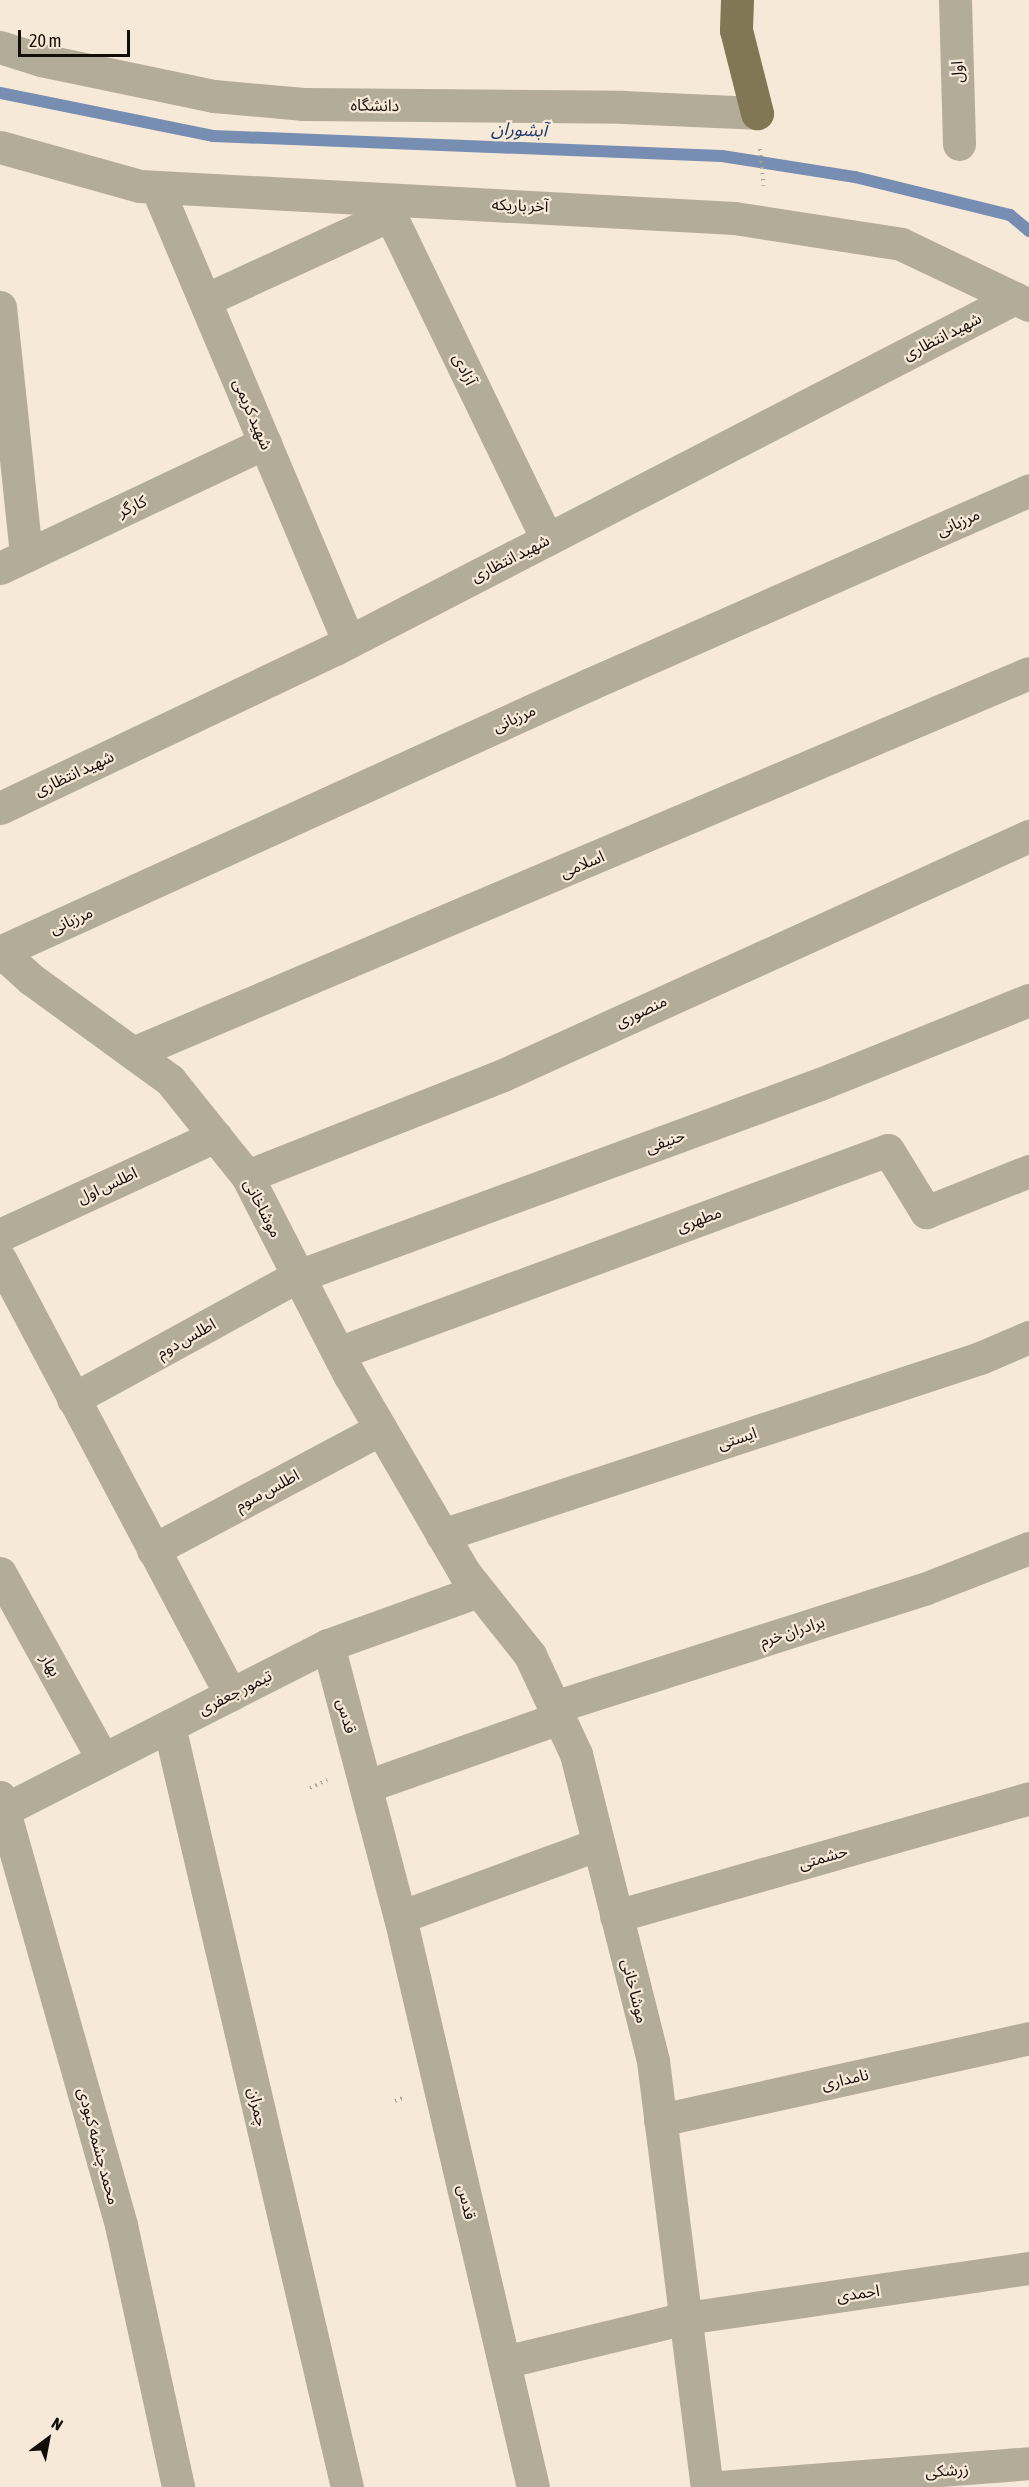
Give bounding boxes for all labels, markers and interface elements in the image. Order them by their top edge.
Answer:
scale bar [21,18,134,56]
text: 20 m [29,30,61,51]
street label: اول [947,61,967,83]
street label: دانشگاه [351,95,399,115]
water label: آبشوران [491,118,547,142]
street label: آخر باریکه [491,194,549,216]
street label: شهید انتظاری [900,308,984,364]
street label: آزادی [449,350,481,388]
street label: شهید کریمی [229,375,277,453]
street label: کارگر [115,491,149,521]
street label: مرزبانی [933,504,983,540]
street label: شهید انتظاری [468,530,552,586]
street label: مرزبانی [489,700,539,736]
street label: شهید انتظاری [31,746,117,800]
street label: اسلامی [557,846,607,882]
street label: مرزبانی [46,902,96,938]
street label: منصوری [612,991,670,1031]
street label: حنیفی [643,1125,687,1157]
street label: اطلس اول [74,1163,140,1207]
street label: موشاخانی [240,1175,286,1241]
street label: مطهری [674,1202,724,1236]
street label: اطلس دوم [153,1314,219,1362]
street label: ایستی [715,1423,759,1453]
street label: اطلس سوم [232,1465,302,1515]
street label: برادران خرم [757,1612,827,1650]
street label: بهار [37,1650,65,1680]
street label: تیمور جعفری [195,1665,275,1719]
street label: قدس [333,1697,361,1735]
street label: حشمتی [796,1841,850,1873]
street label: موشا خانی [618,1957,652,2025]
street label: نامداری [820,2064,870,2094]
street label: محمد چشمه کبودی [74,2085,124,2207]
street label: چمران [244,2086,272,2128]
street label: قدس [454,2183,480,2221]
street label: احمدی [835,2280,881,2306]
north arrow [18,2409,78,2469]
text: N [49,2414,66,2434]
street label: زرشکی [925,2459,969,2481]

